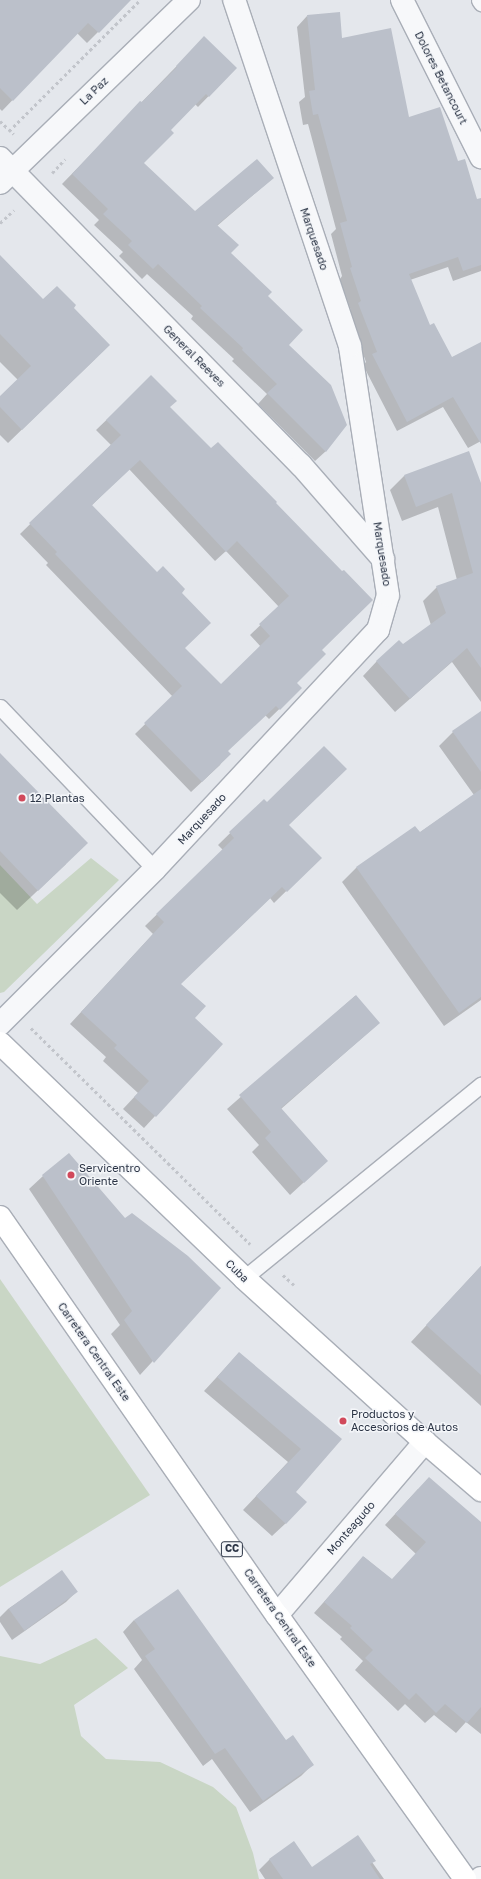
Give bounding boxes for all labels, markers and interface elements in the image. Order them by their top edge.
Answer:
street label: Dolores Betancourt [412,29,470,127]
street label: La Paz [77,74,111,108]
street label: Marquesado [297,206,331,272]
street label: General Reeves [160,322,228,390]
street label: Marquesado [370,521,394,587]
place label: 12 Plantas [30,791,85,805]
street label: Marquesado [175,791,229,847]
marker: 12 Plantas [17,793,27,803]
place label: Servicentro Oriente [79,1162,140,1188]
marker: Servicentro Oriente [66,1170,76,1180]
street label: Cuba [223,1257,251,1285]
street label: Carretera Central Este [55,1300,133,1404]
place label: Productos y Accesorios de Autos [351,1408,458,1434]
marker: Productos y Accesorios de Autos [338,1416,348,1426]
street label: Monteagudo [324,1499,378,1557]
road number: CC [220,1541,244,1557]
street label: Carretera Central Este [241,1566,319,1670]

